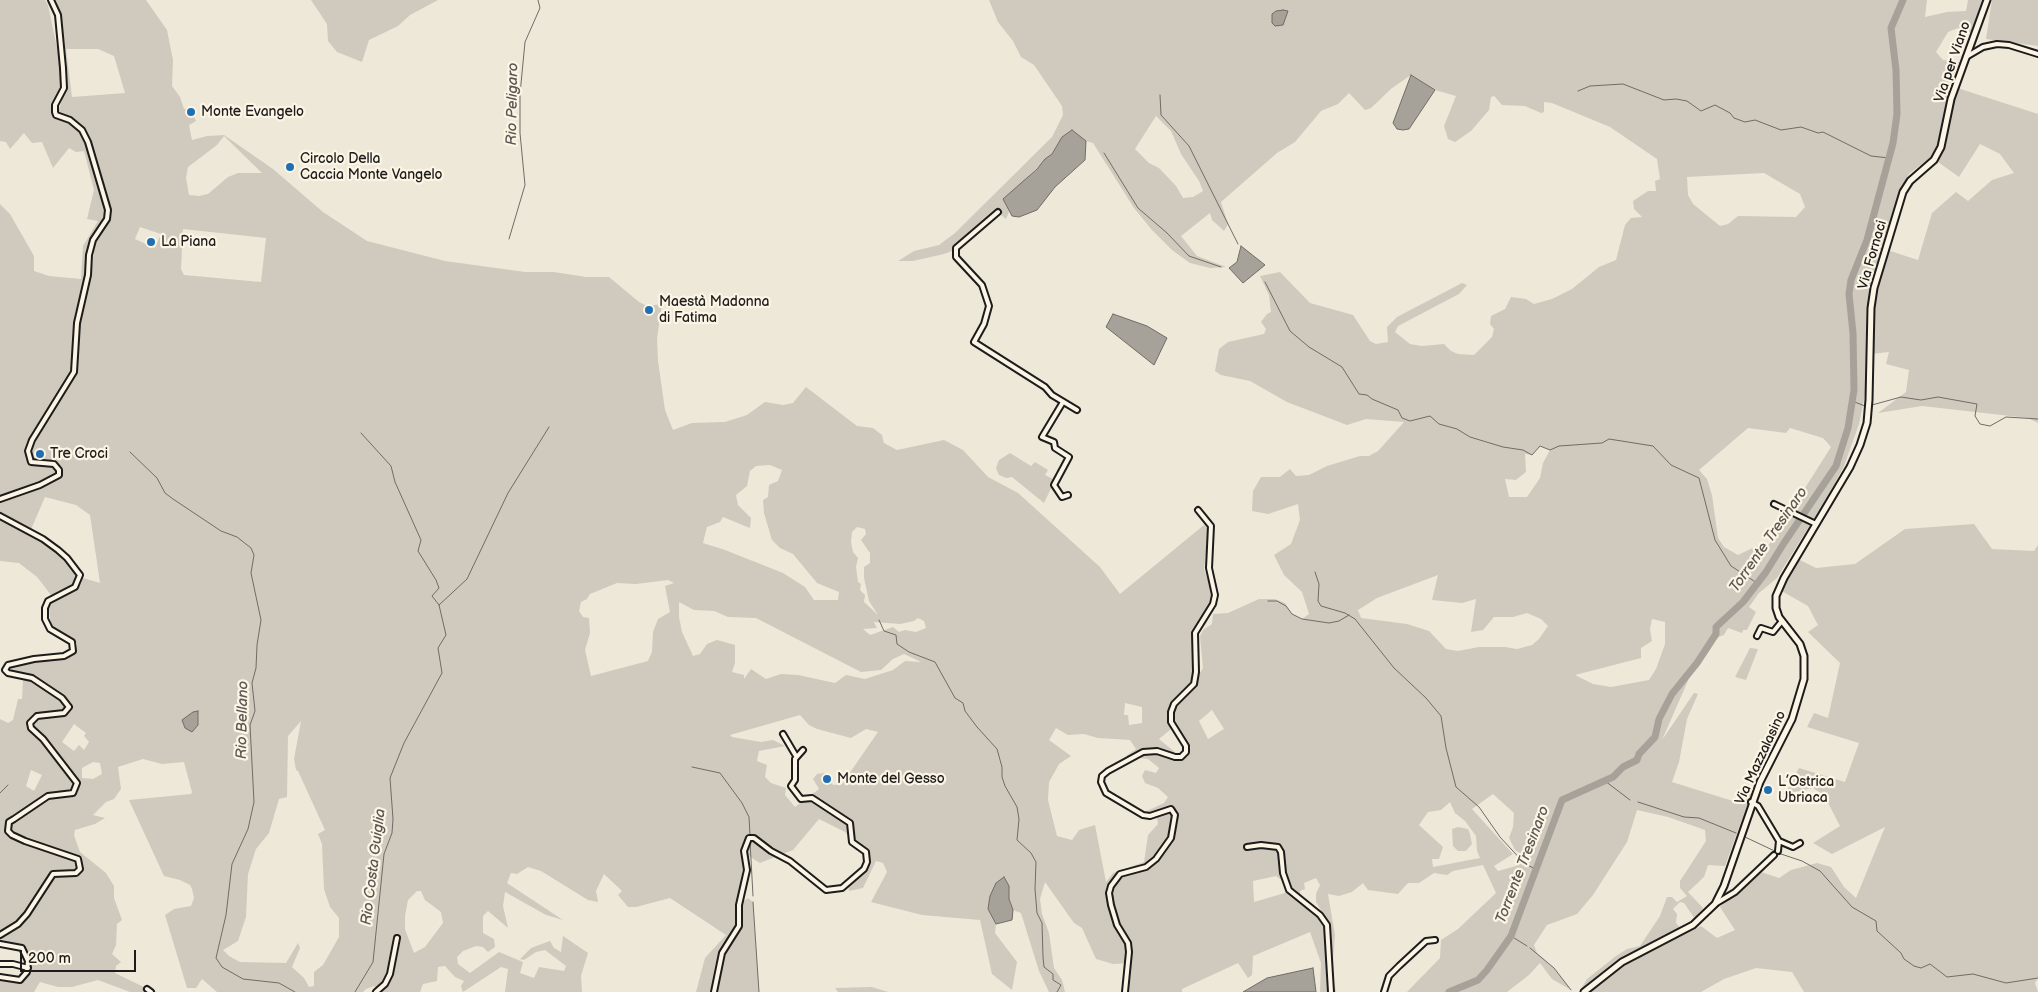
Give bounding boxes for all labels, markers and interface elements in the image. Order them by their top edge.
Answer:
street label: Via per Viano [1931,19,1975,105]
water label: Rio Peligaro [503,62,523,146]
place label: Monte Evangelo [201,104,304,120]
marker: Monte Evangelo [185,106,197,118]
place label: Circolo Della Caccia Monte Vangelo [300,151,442,184]
marker: Circolo Della Caccia Monte Vangelo [284,161,296,173]
street label: Via Fornaci [1855,219,1891,291]
place label: La Piana [161,234,216,250]
marker: La Piana [145,236,157,248]
place label: Maestà Madonna di Fatima [659,294,770,326]
marker: Maestà Madonna di Fatima [643,304,655,316]
place label: Tre Croci [50,446,108,462]
marker: Tre Croci [34,448,46,460]
water label: Torrente Tresinaro [1726,484,1812,596]
water label: Rio Bellano [233,681,253,759]
street label: Via Mazzalasino [1732,708,1790,808]
place label: Monte del Gesso [837,771,945,787]
marker: Monte del Gesso [821,773,833,785]
place label: L’Ostrica Ubriaca [1778,774,1834,806]
marker: L’Ostrica Ubriaca [1762,784,1774,796]
water label: Torrente Tresinaro [1492,804,1554,926]
water label: Rio Costa Guiglia [358,808,390,926]
scale bar [22,940,139,972]
text: 200 m [28,949,71,968]

